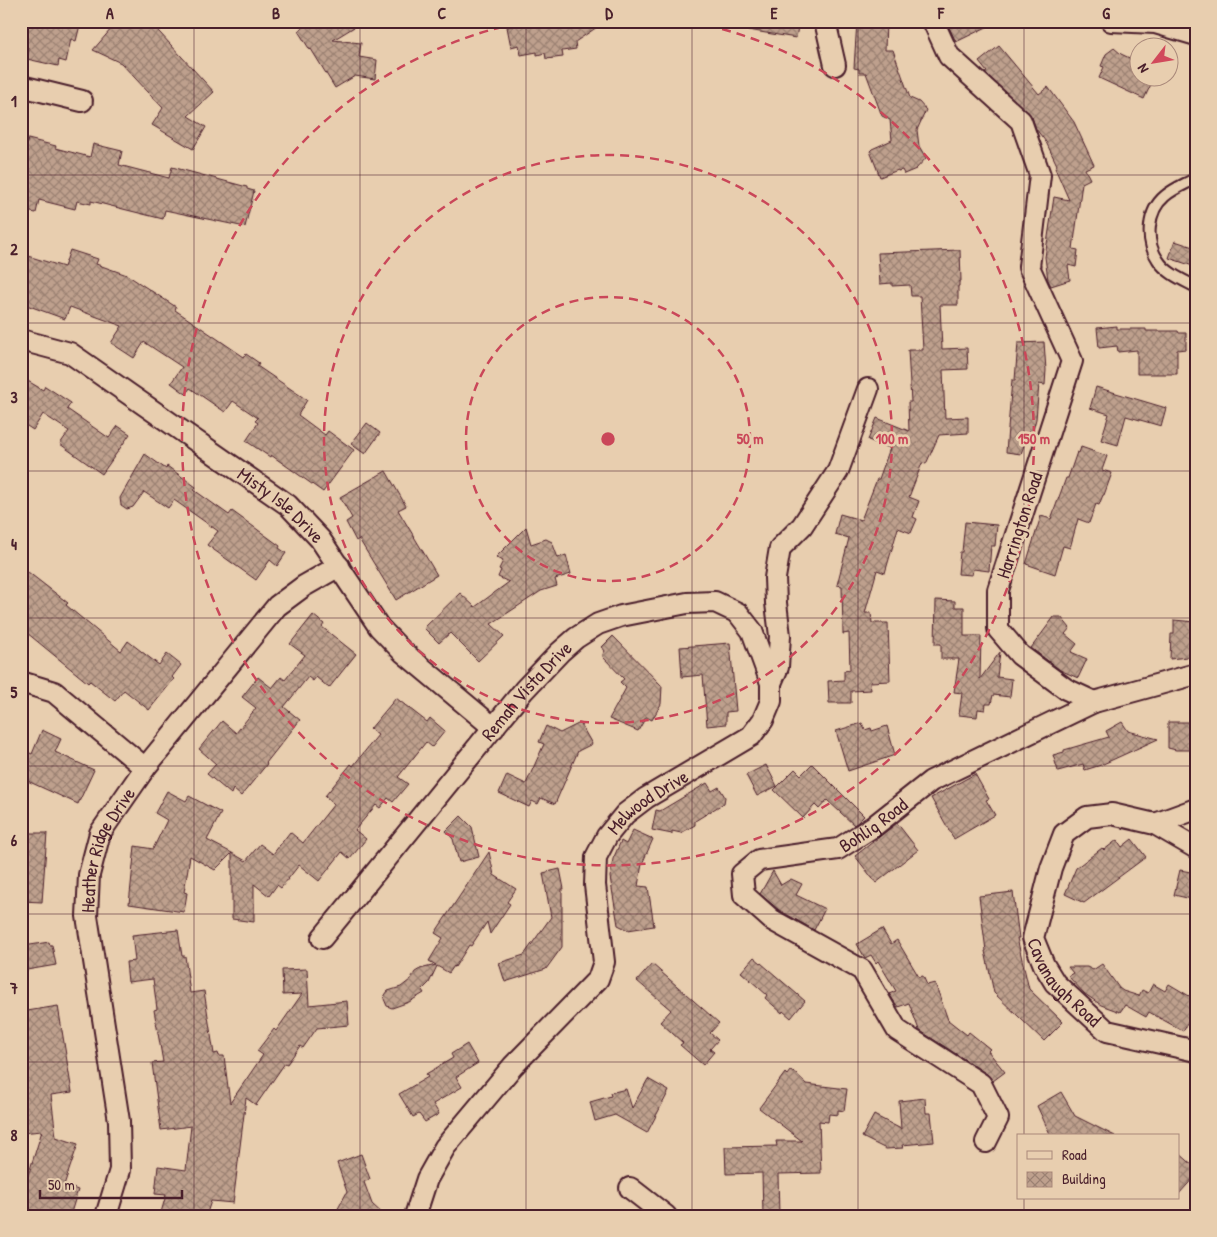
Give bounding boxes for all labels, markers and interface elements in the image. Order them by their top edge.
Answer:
text: A [106,2,114,24]
text: B [272,2,280,24]
text: C [438,2,447,24]
text: D [605,2,613,24]
text: E [770,2,778,24]
text: F [937,2,945,24]
text: G [1102,2,1110,24]
north arrow [1130,38,1180,88]
text: N [1132,60,1152,77]
text: 1 [11,90,17,112]
text: 2 [10,238,18,260]
text: 3 [10,386,18,408]
text: 50 m [737,428,763,449]
text: 100 m [876,428,908,449]
text: 150 m [1018,428,1050,449]
centre of rings [599,430,617,448]
street label: Misty Isle Drive [232,461,331,549]
street label: Harrington Road [990,468,1049,582]
text: 4 [11,533,17,555]
street label: Remah Vista Drive [475,634,578,746]
text: 5 [11,681,18,703]
street label: Melwood Drive [601,763,693,840]
street label: Heather Ridge Drive [74,782,141,913]
street label: Bohlig Road [834,791,913,858]
text: 6 [11,829,18,851]
street label: Cavanaugh Road [1021,934,1108,1033]
text: 7 [9,977,18,999]
text: 8 [11,1124,18,1146]
legend [1017,1134,1180,1200]
text: Road [1062,1144,1087,1165]
scale bar [40,1167,182,1199]
text: Building [1062,1168,1106,1189]
text: 50 m [48,1174,75,1195]

